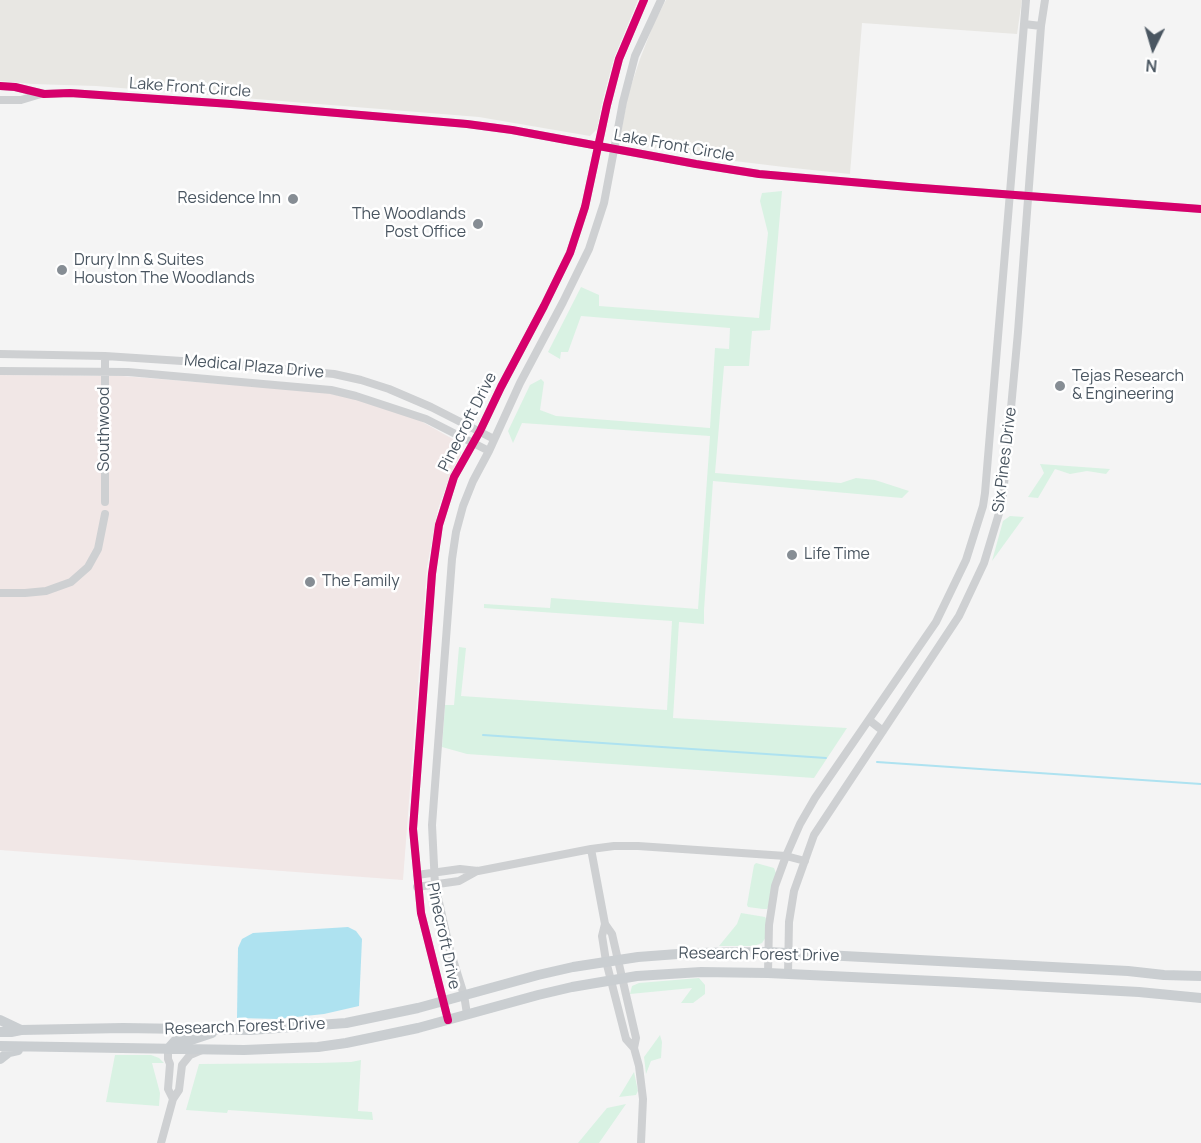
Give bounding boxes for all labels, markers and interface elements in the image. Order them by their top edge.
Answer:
north arrow [1123,18,1183,78]
text: N [1145,54,1158,77]
street label: Lake Front Circle [128,74,252,102]
street label: Lake Front Circle [612,126,736,166]
place label: Residence Inn [177,189,281,209]
marker: Residence Inn [286,192,300,206]
place label: The Woodlands Post Office [352,205,466,243]
marker: The Woodlands Post Office [471,217,485,231]
place label: Drury Inn & Suites Houston The Woodlands [74,251,255,289]
marker: Drury Inn & Suites Houston The Woodlands [55,263,69,277]
street label: Medical Plaza Drive [183,351,325,383]
place label: Tejas Research & Engineering [1072,367,1184,405]
street label: Pinecroft Drive [435,369,501,475]
marker: Tejas Research & Engineering [1053,379,1067,393]
street label: Southwood [95,386,115,472]
street label: Six Pines Drive [989,406,1021,514]
place label: Life Time [804,545,870,565]
marker: Life Time [785,548,799,562]
place label: The Family [322,572,400,592]
marker: The Family [303,575,317,589]
street label: Pinecroft Drive [422,881,464,991]
street label: Research Forest Drive [678,944,840,966]
street label: Research Forest Drive [164,1015,326,1039]

